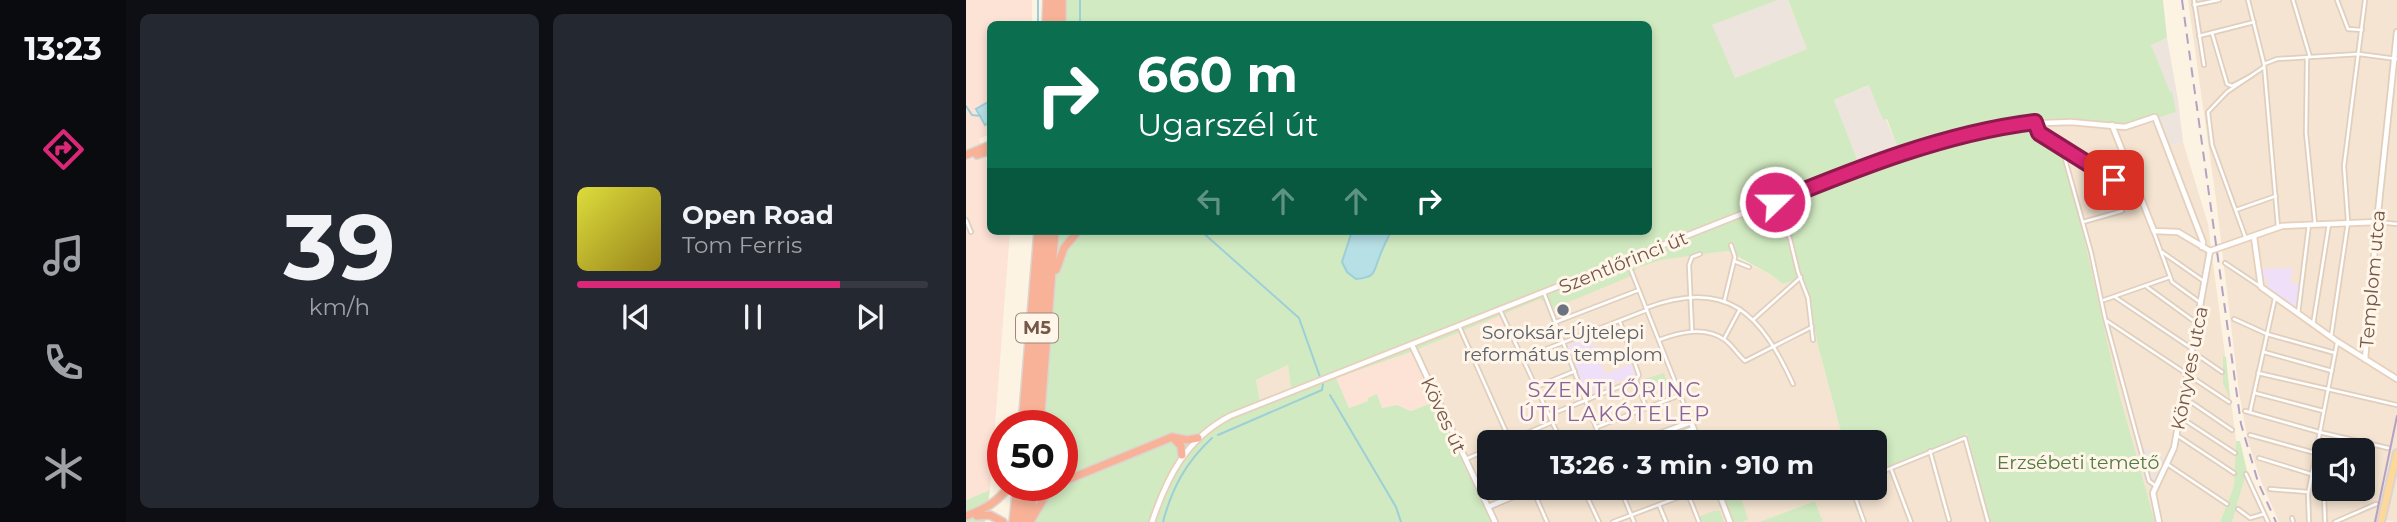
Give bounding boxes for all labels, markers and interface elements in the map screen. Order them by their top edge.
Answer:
text: 13:23 [24,29,102,68]
text: 660 m [1137,45,1298,104]
icon: right [1022,49,1113,140]
text: Ugarszél út [1137,105,1318,144]
icon: directions [39,125,88,174]
pin [2084,150,2144,210]
icon: arrive [2095,161,2133,199]
position arrow [1738,165,1812,239]
icon: left [1191,182,1229,220]
icon: ahead [1264,182,1302,220]
icon: ahead [1337,182,1375,220]
icon: right [1410,182,1448,220]
text: 39 [284,192,395,303]
text: Open Road [682,199,834,231]
street label: Templom utca [2355,209,2390,349]
street label: Szentlőrinci út [1555,226,1691,299]
icon: music [39,231,88,280]
text: Tom Ferris [682,231,802,259]
text: km/h [309,293,370,321]
icon: previous [617,298,655,336]
icon: pause [734,298,772,336]
icon: next [851,298,889,336]
marker: Soroksár-Újtelepi református templom [1555,302,1571,318]
street label: Könyves utca [2166,304,2213,432]
road number: M5 [1016,314,1058,342]
place label: Soroksár-Újtelepi református templom [1463,321,1663,366]
icon: phone [39,338,88,387]
street label: Köves út [1416,374,1471,457]
district label: SZENTLŐRINC ÚTI LAKÓTELEP [1519,377,1711,426]
speed limit sign: 50 [987,410,1078,501]
map controls [2312,438,2375,501]
button: sound [2312,438,2375,501]
icon: climate [39,444,88,493]
text: 13:26 · 3 min · 910 m [1550,449,1814,481]
park label: Erzsébeti temető [1997,451,2159,474]

